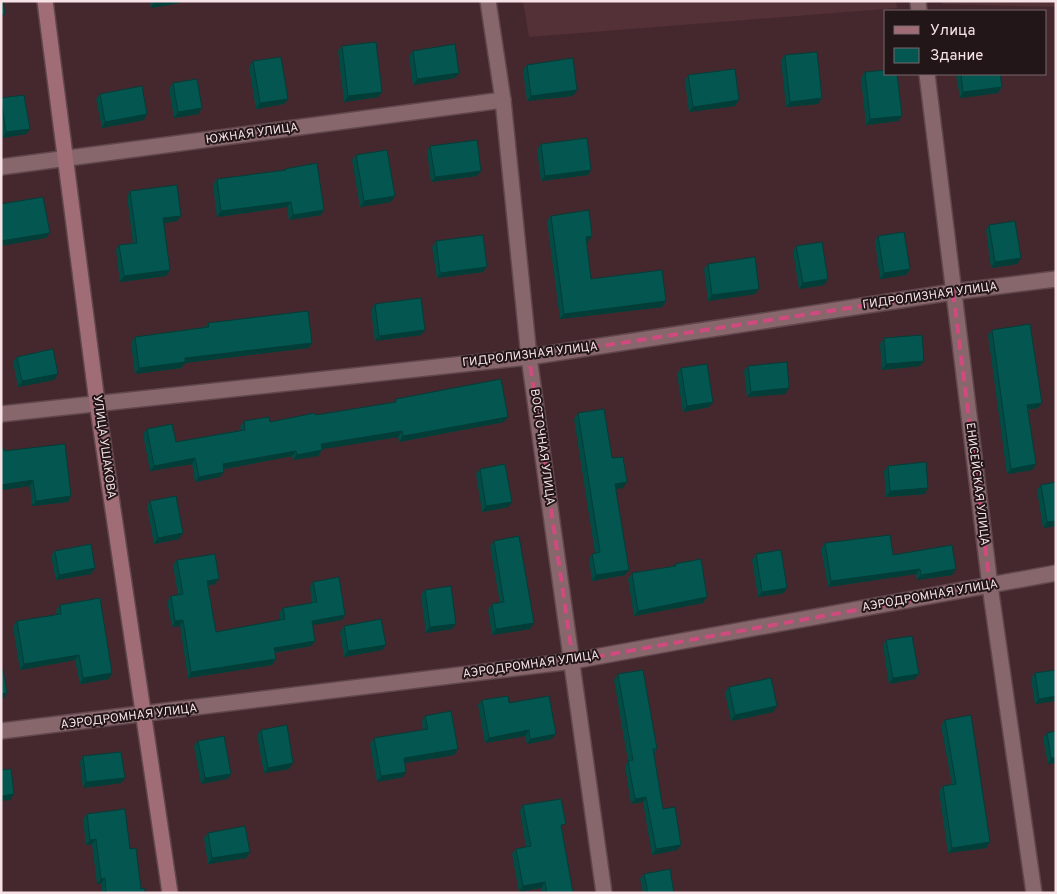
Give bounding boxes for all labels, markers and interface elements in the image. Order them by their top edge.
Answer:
legend [884,10,1047,75]
text: Улица [930,22,975,41]
text: Здание [930,47,983,66]
street label: ЮЖНАЯ УЛИЦА [205,120,299,148]
street label: ГИДРОЛИЗНАЯ УЛИЦА [861,279,999,313]
street label: ГИДРОЛИЗНАЯ УЛИЦА [461,339,599,371]
street label: ВОСТОЧНАЯ УЛИЦА [526,388,558,506]
street label: УЛИЦА УШАКОВА [89,394,119,500]
street label: ЕНИСЕЙСКАЯ УЛИЦА [962,422,992,546]
street label: АЭРОДРОМНАЯ УЛИЦА [861,576,999,616]
street label: АЭРОДРОМНАЯ УЛИЦА [462,648,600,682]
street label: АЭРОДРОМНАЯ УЛИЦА [60,701,198,733]

